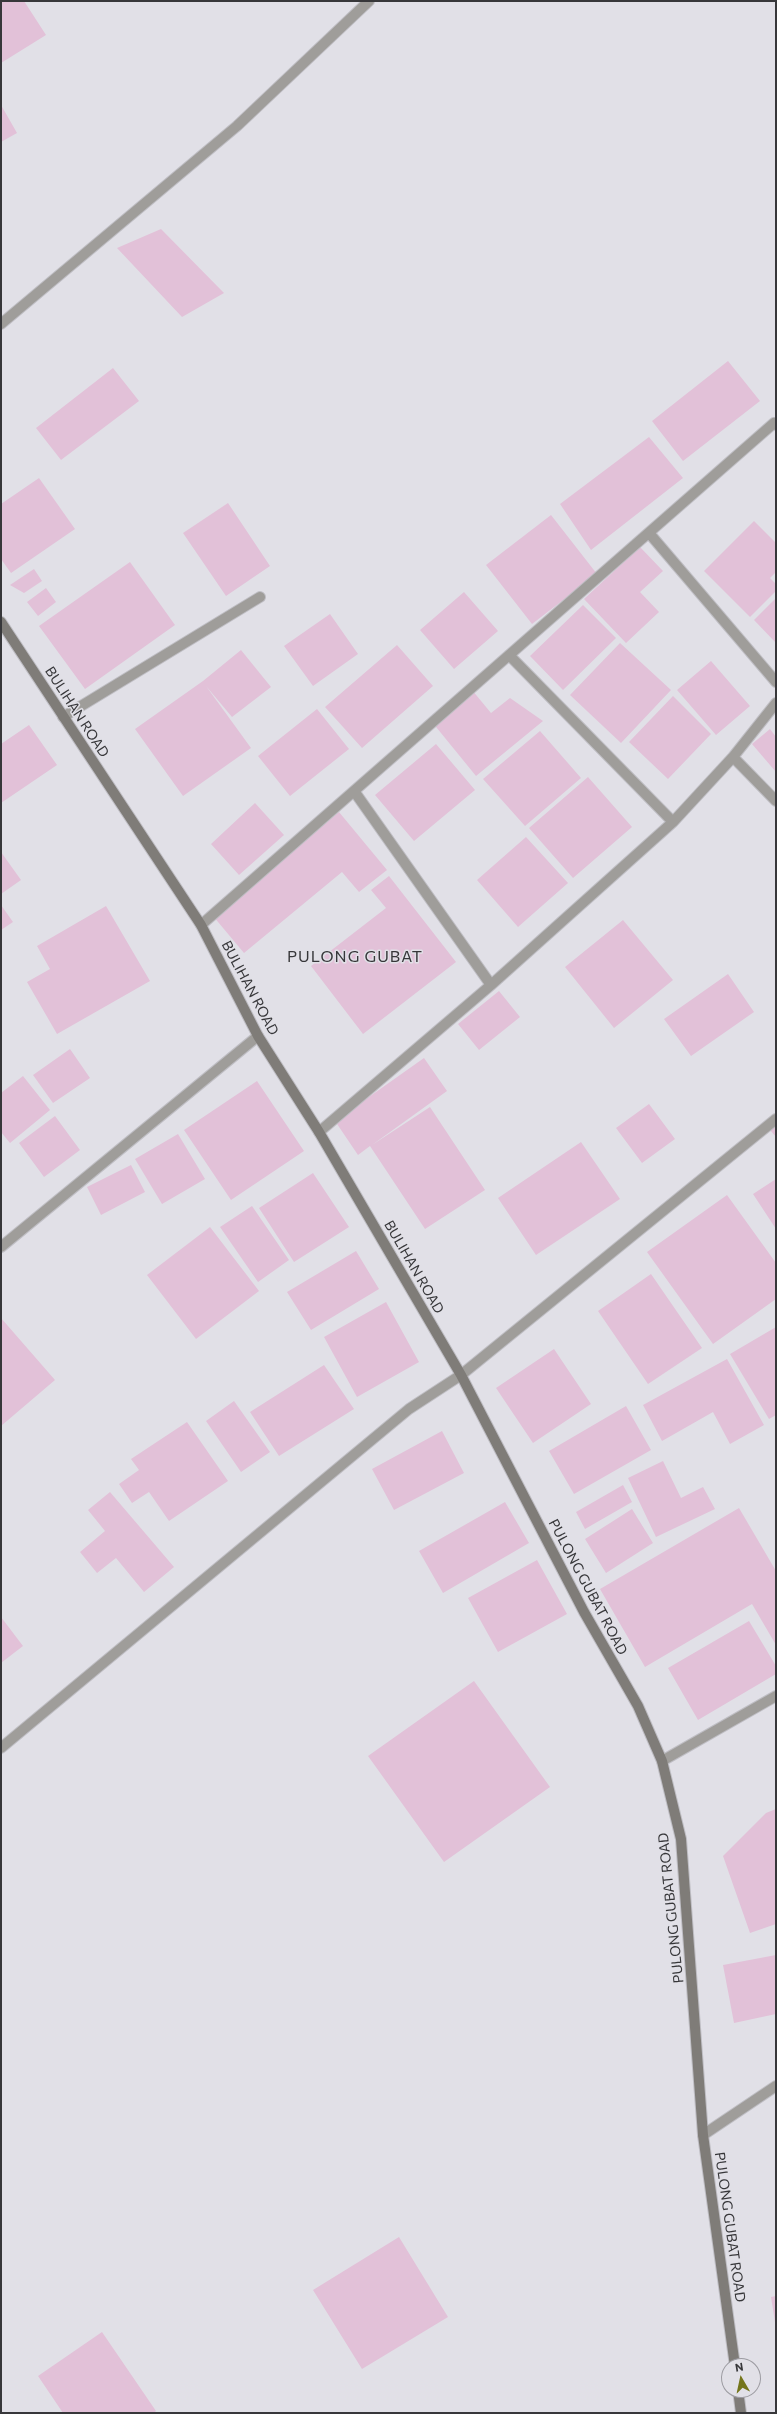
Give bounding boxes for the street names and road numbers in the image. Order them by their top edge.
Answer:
street label: BULIHAN ROAD [41,664,113,760]
street label: BULIHAN ROAD [218,938,282,1038]
street label: BULIHAN ROAD [381,1217,447,1317]
street label: PULONG GUBAT ROAD [545,1516,631,1658]
street label: PULONG GUBAT ROAD [655,1832,687,1984]
street label: PULONG GUBAT ROAD [711,2151,749,2303]

